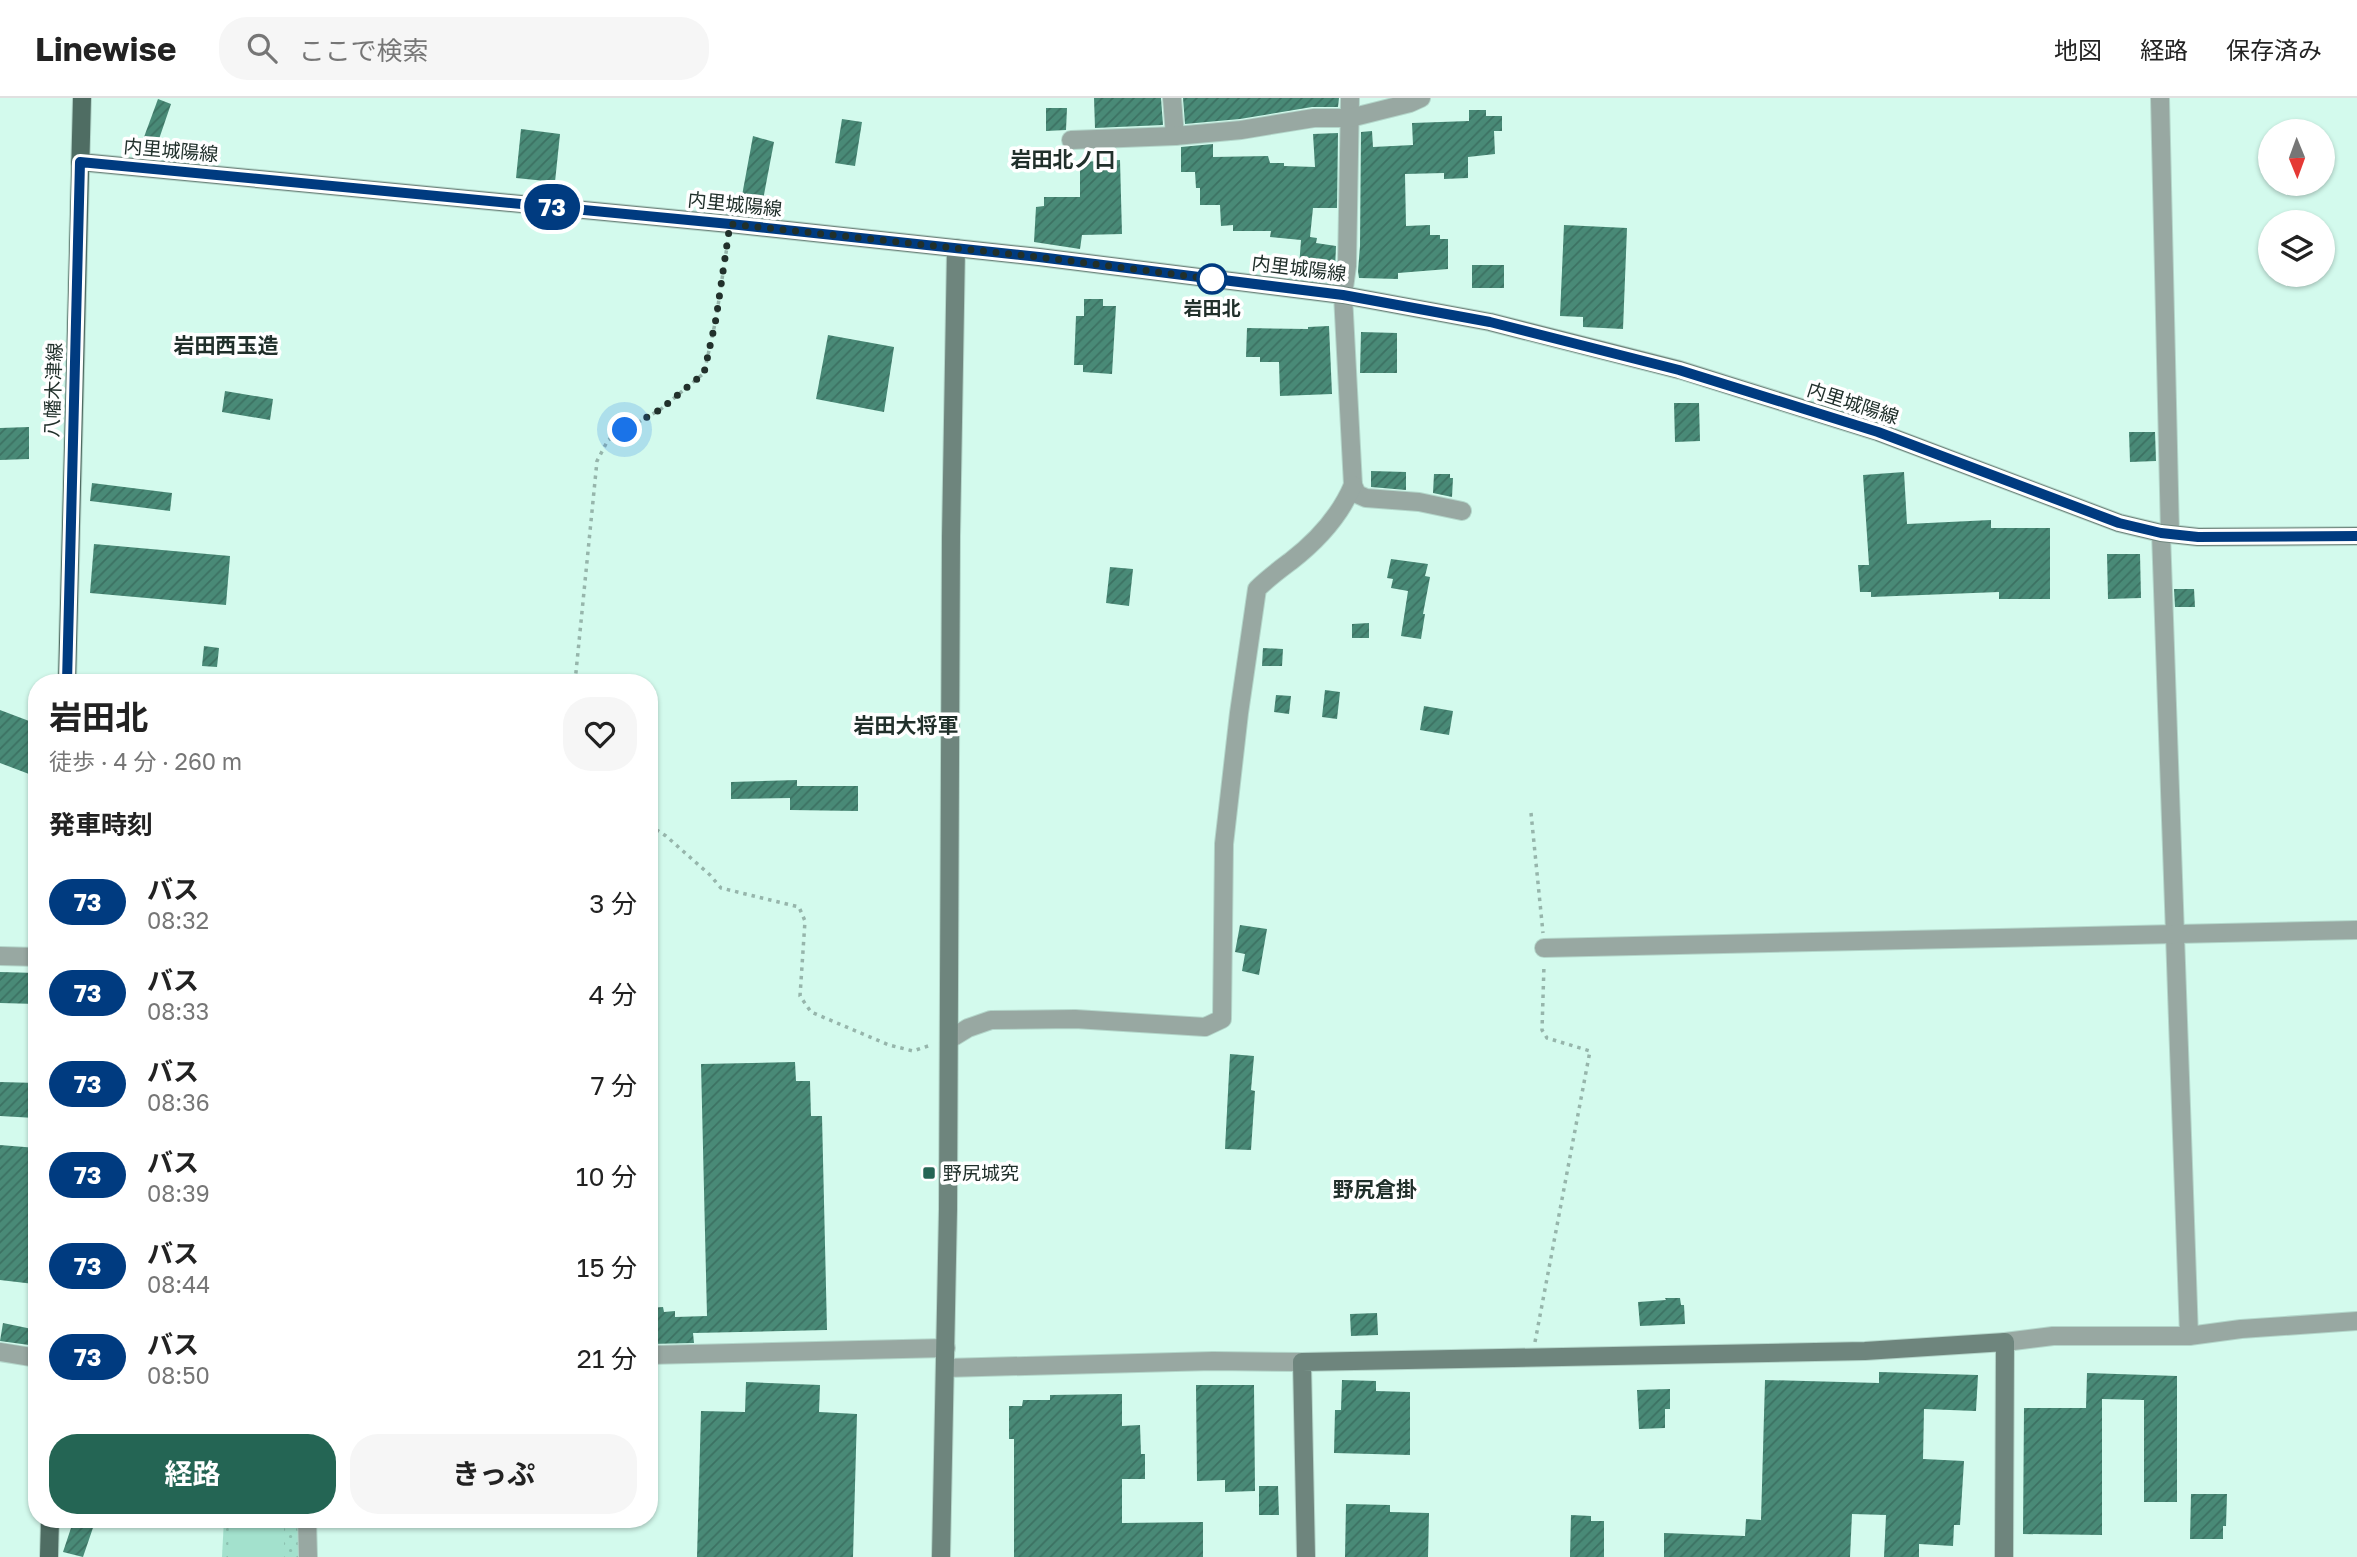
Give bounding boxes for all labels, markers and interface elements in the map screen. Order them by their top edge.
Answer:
search box [219,17,709,80]
text: Linewise [35,29,177,68]
icon: search [243,29,281,67]
text: ここで検索 [299,35,429,66]
text: 地図 [2054,35,2102,64]
text: 経路 [2140,35,2188,64]
text: 保存済み [2226,35,2322,64]
north arrow [2258,119,2334,196]
map controls [2258,119,2335,287]
street label: 内里城陽線 [123,134,219,165]
district label: 岩田北ノ口 [1011,146,1116,172]
line badge: 73 [520,184,584,230]
street label: 内里城陽線 [687,187,784,220]
text: 73 [538,192,566,221]
button: layers [2258,210,2335,287]
street label: 内里城陽線 [1251,250,1348,285]
marker: 岩田北 [1197,264,1227,294]
place label: 岩田北 [1183,296,1241,319]
district label: 岩田西玉造 [174,332,279,358]
street label: 八幡木津線 [39,342,66,438]
street label: 内里城陽線 [1804,377,1902,428]
your location [607,412,642,447]
text: 岩田北 [49,697,148,736]
button: heart [563,697,637,771]
district label: 岩田大将軍 [854,712,959,738]
text: 徒歩 · 4 分 · 260 m [49,747,242,775]
text: 発車時刻 [49,809,153,840]
text: バス [147,874,199,905]
text: 73 [74,887,101,916]
text: 3 分 [589,888,637,919]
text: 08:32 [147,906,209,934]
text: バス [147,965,199,996]
text: 73 [74,978,101,1007]
text: 4 分 [589,979,637,1010]
text: 08:33 [147,997,209,1025]
text: バス [147,1056,199,1087]
text: 73 [74,1069,101,1098]
text: 7 分 [591,1070,637,1101]
text: 08:36 [147,1088,210,1116]
text: バス [147,1147,199,1178]
text: 73 [74,1160,101,1189]
text: 10 分 [576,1161,637,1192]
place label: 野尻城究 [943,1161,1019,1184]
marker: 野尻城究 [921,1165,937,1181]
district label: 野尻倉掛 [1333,1176,1417,1202]
text: 08:39 [147,1179,210,1207]
text: バス [147,1238,199,1269]
text: 73 [74,1251,101,1280]
text: 15 分 [577,1252,637,1283]
text: 08:44 [147,1270,210,1298]
text: バス [147,1329,199,1360]
text: 73 [74,1342,101,1371]
text: 21 分 [577,1343,637,1374]
text: 08:50 [147,1361,210,1389]
button: 経路 [49,1434,336,1514]
button: きっぷ [350,1434,637,1514]

